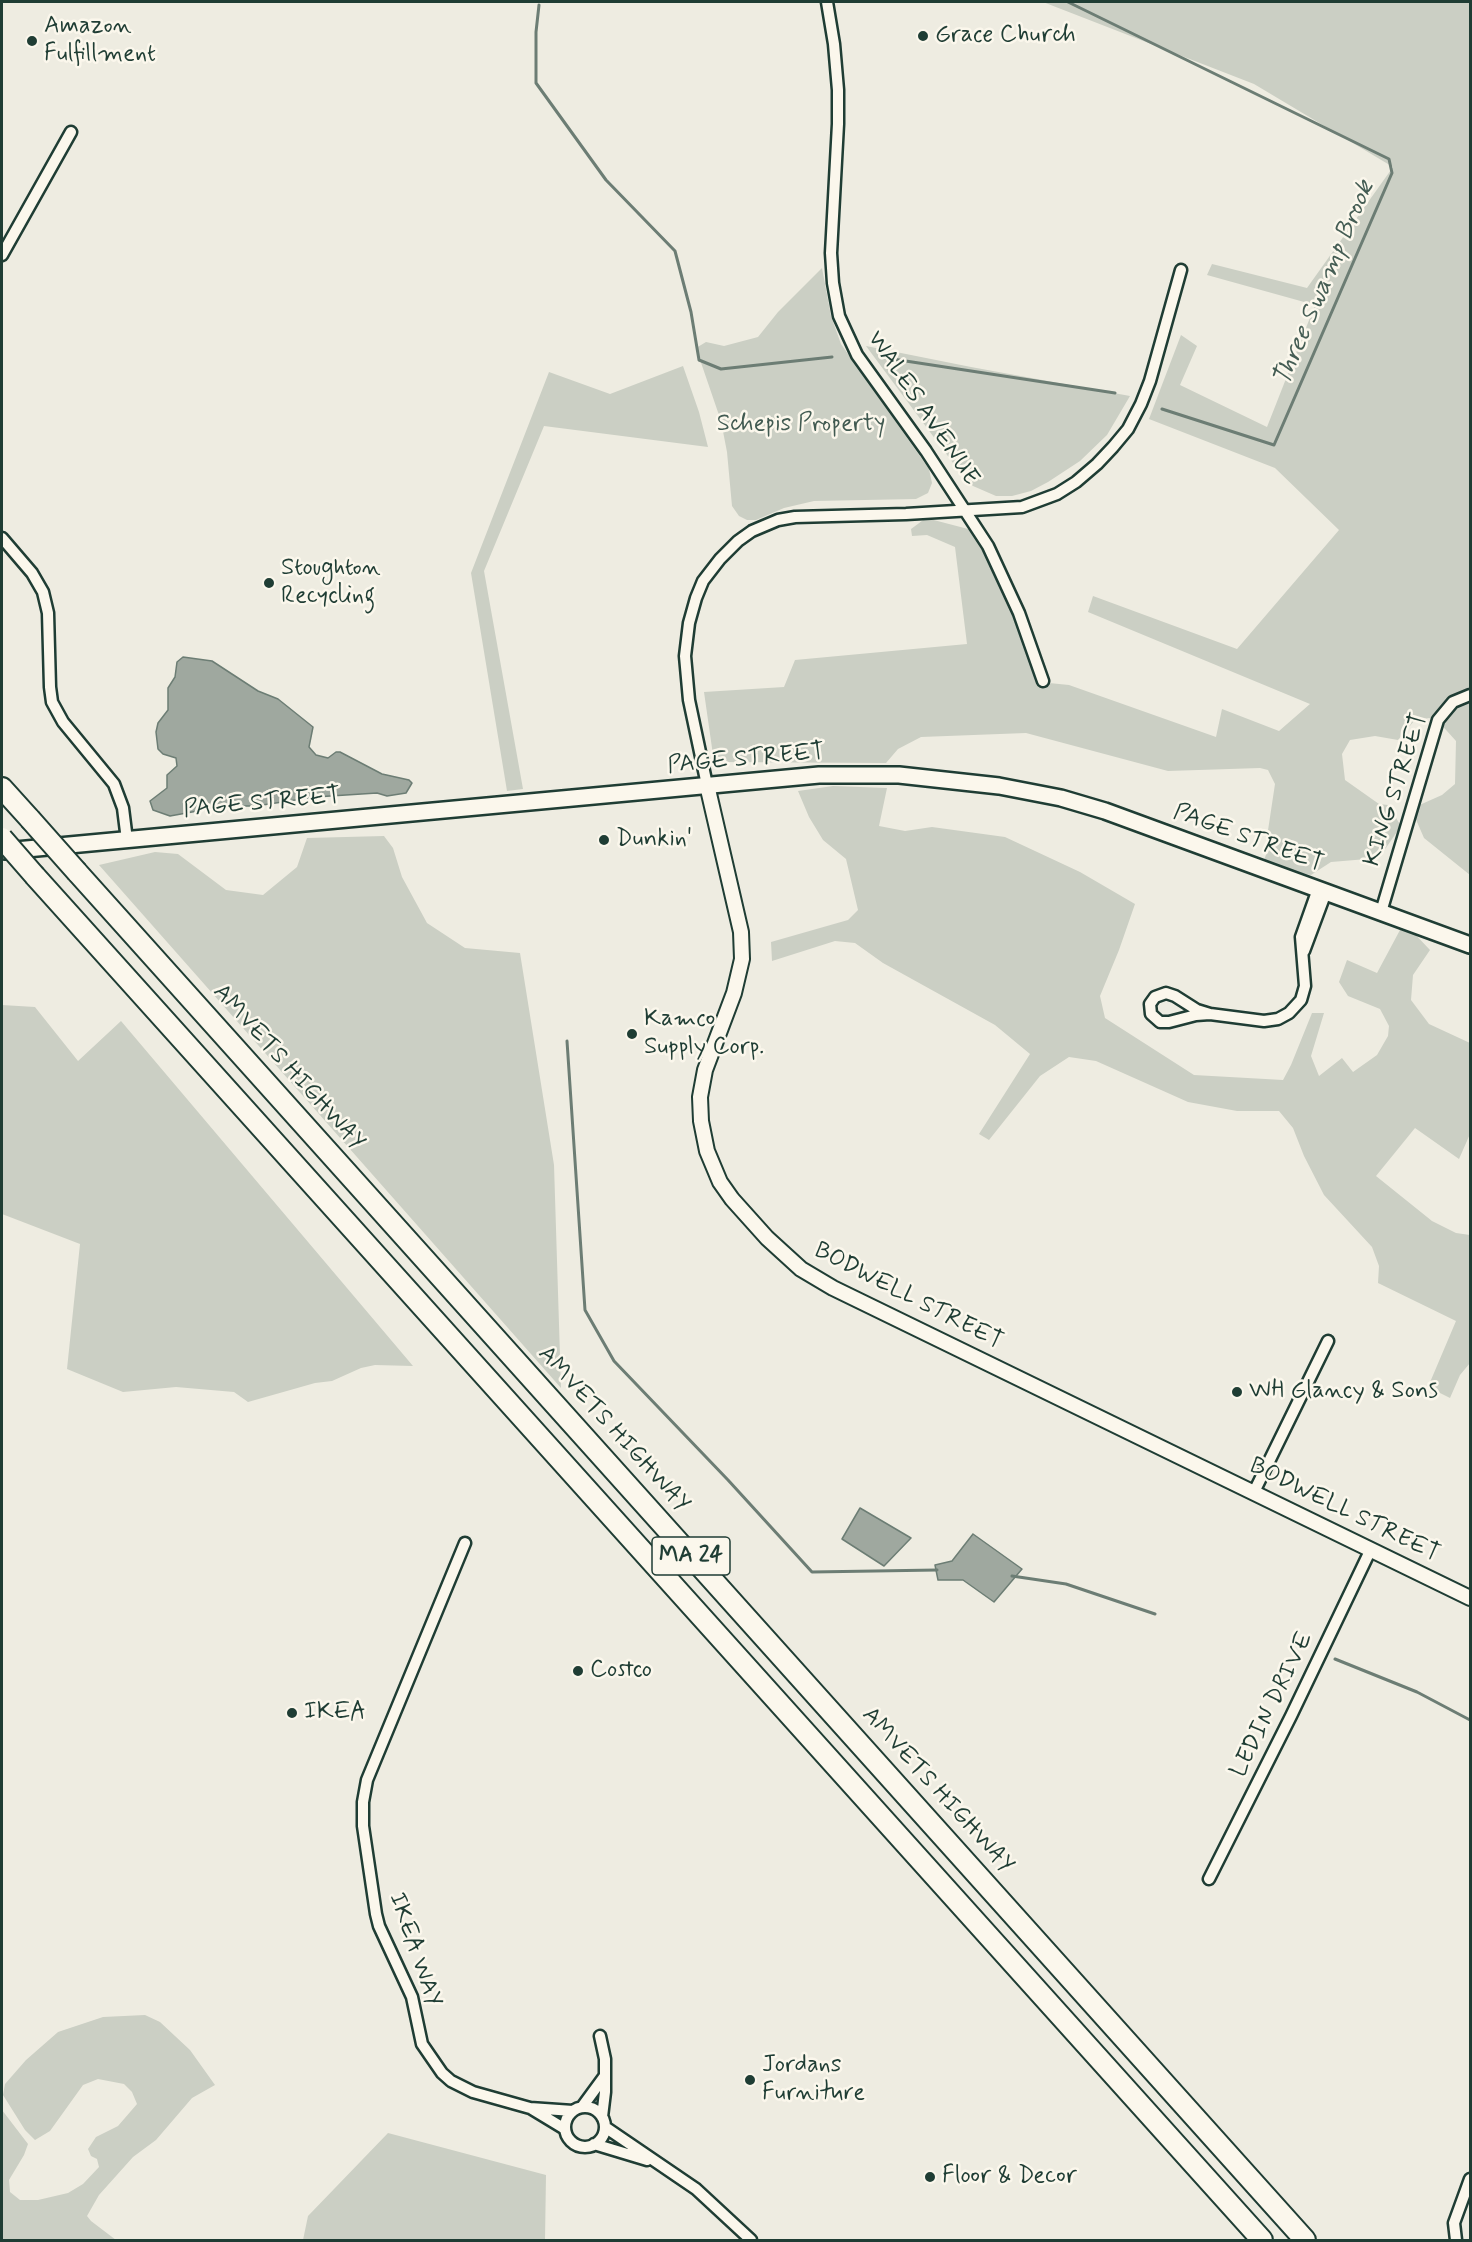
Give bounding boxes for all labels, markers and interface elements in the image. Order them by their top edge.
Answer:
place label: Amazon Fulfillment [44,13,156,69]
place label: Grace Church [935,22,1076,50]
marker: Grace Church [916,29,930,43]
marker: Amazon Fulfillment [25,34,39,48]
water label: Three Swamp Brook [1268,176,1382,392]
street label: WALES AVENUE [860,326,984,492]
park label: Schepis Property [717,411,885,439]
place label: Stoughton Recycling [281,555,381,611]
marker: Stoughton Recycling [262,576,276,590]
street label: KING STREET [1359,710,1435,870]
street label: PAGE STREET [666,739,826,781]
street label: PAGE STREET [182,783,342,825]
street label: PAGE STREET [1169,799,1327,879]
place label: Dunkin' [616,826,692,854]
marker: Dunkin' [597,833,611,847]
street label: AMVETS HIGHWAY [206,979,370,1157]
place label: Kamco Supply Corp. [644,1006,764,1062]
marker: Kamco Supply Corp. [625,1027,639,1041]
street label: BODWELL STREET [809,1237,1007,1357]
street label: AMVETS HIGHWAY [531,1341,695,1519]
place label: WH Glancy & Sons [1249,1378,1438,1406]
marker: WH Glancy & Sons [1230,1385,1244,1399]
street label: BODWELL STREET [1244,1452,1444,1570]
road number: MA 24 [652,1537,730,1575]
street label: LEDIN DRIVE [1225,1628,1321,1782]
place label: Costco [590,1657,652,1685]
marker: Costco [571,1664,585,1678]
place label: IKEA [304,1699,366,1727]
street label: AMVETS HIGHWAY [855,1702,1019,1880]
marker: IKEA [285,1706,299,1720]
street label: IKEA WAY [381,1889,447,2011]
place label: Jordans Furniture [762,2052,865,2108]
marker: Jordans Furniture [743,2073,757,2087]
place label: Floor & Decor [942,2163,1077,2191]
marker: Floor & Decor [923,2170,937,2184]

